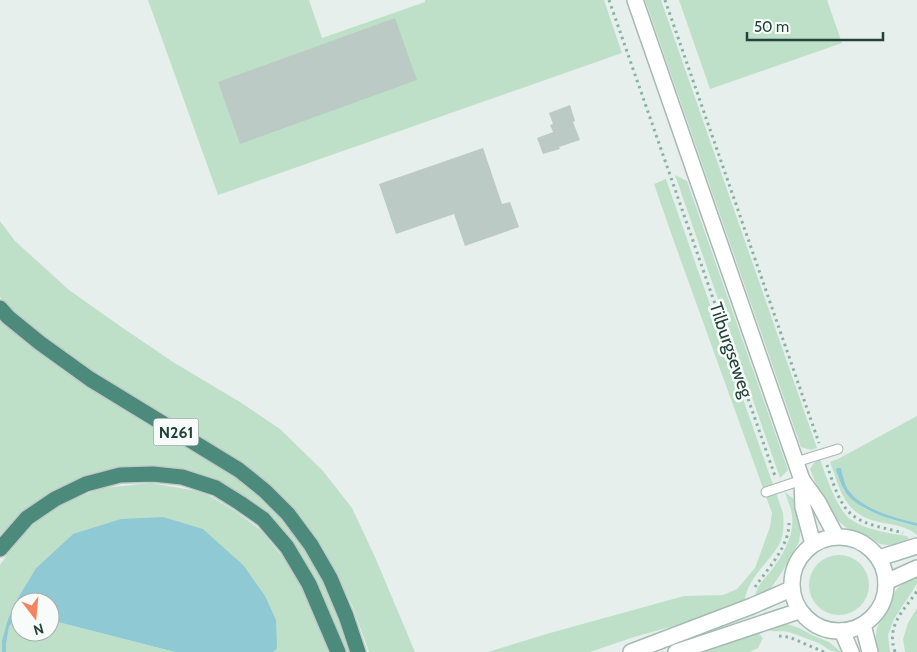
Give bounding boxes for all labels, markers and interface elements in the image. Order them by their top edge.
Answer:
scale bar [747,10,883,42]
text: 50 m [754,18,789,36]
street label: Tilburgseweg [704,299,758,401]
road number: N261 [154,418,198,446]
north arrow [10,592,60,642]
text: N [31,619,46,640]

